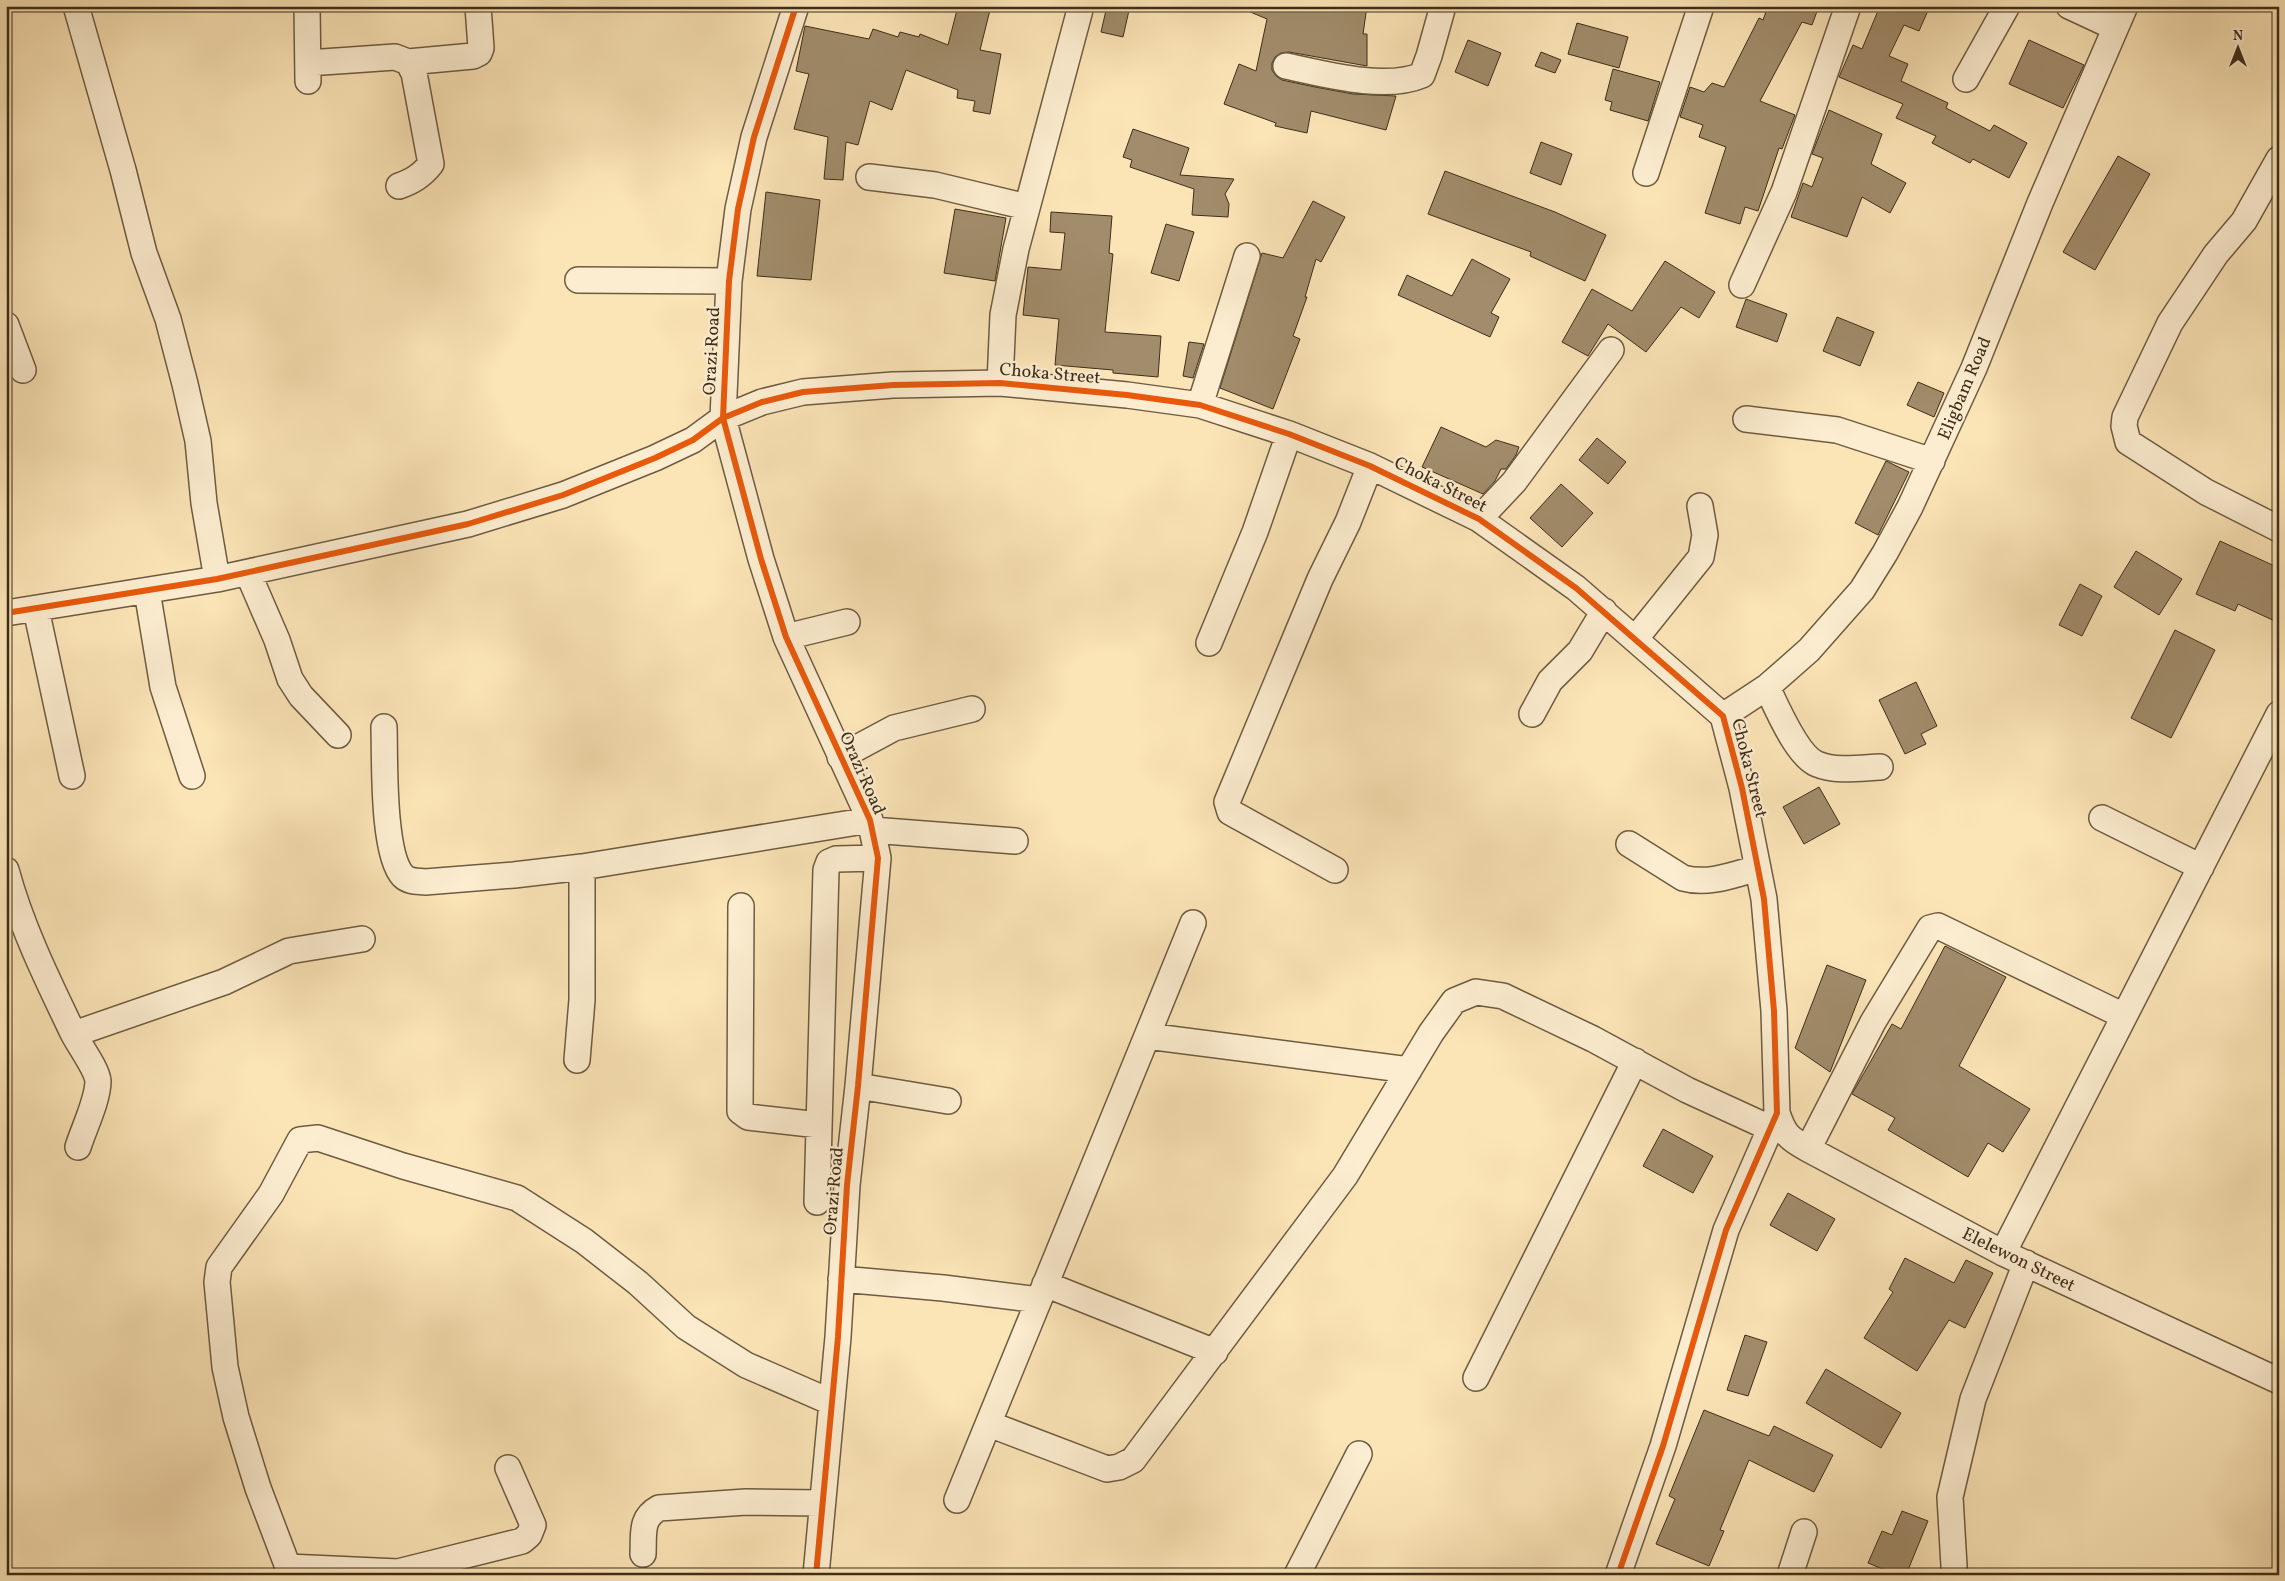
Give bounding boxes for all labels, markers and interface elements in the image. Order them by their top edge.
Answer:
north arrow [2212,22,2262,72]
text: N [2233,27,2243,46]
street label: Orazi Road [698,306,727,396]
street label: Eligbam Road [1932,333,1998,444]
street label: Choka Street [998,358,1101,391]
street label: Choka Street [1389,451,1491,519]
street label: Choka Street [1724,716,1773,821]
street label: Orazi Road [832,728,891,819]
street label: Orazi Road [818,1146,851,1236]
street label: Elelewon Street [1957,1222,2079,1299]

